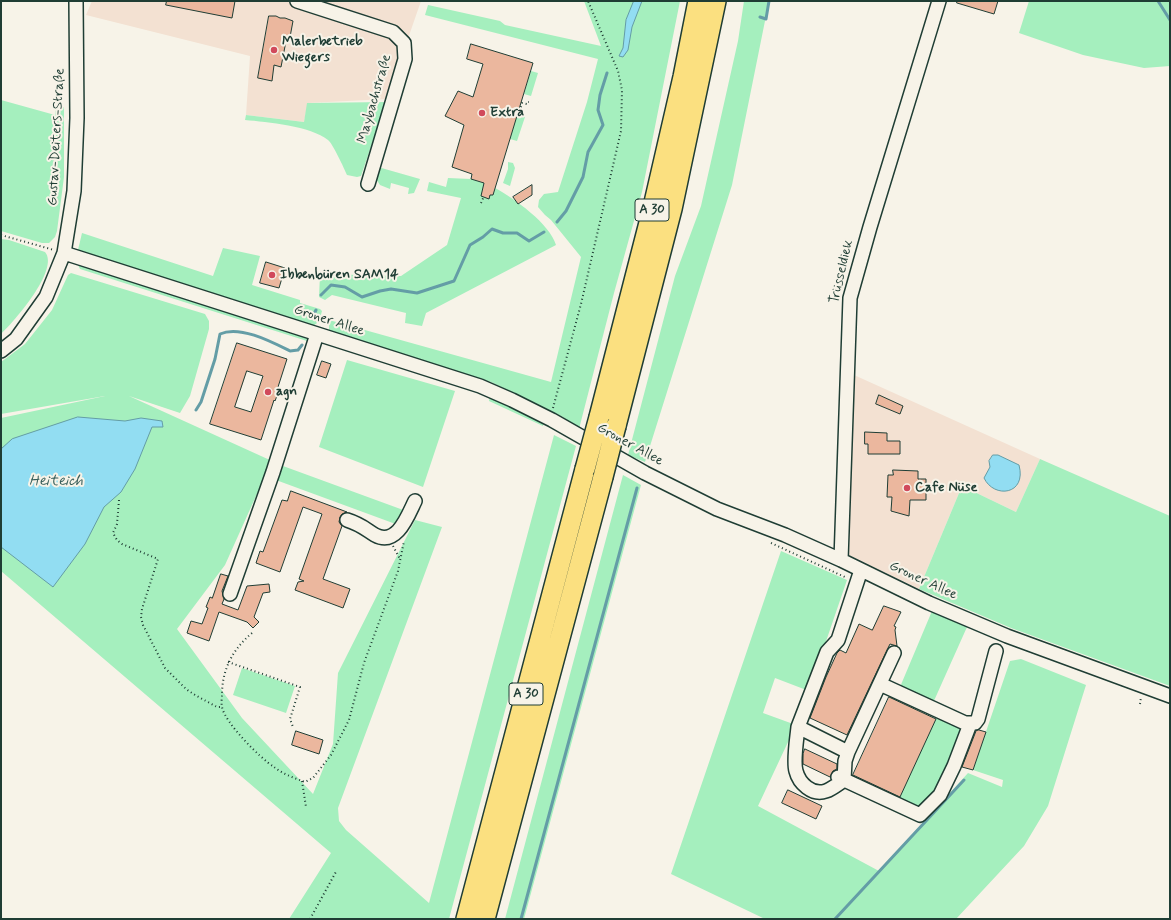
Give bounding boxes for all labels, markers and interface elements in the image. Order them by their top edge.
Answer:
place label: Malerbetrieb Wiegers [282,34,363,66]
marker: Malerbetrieb Wiegers [269,45,279,55]
street label: Maybachstraße [354,52,396,146]
street label: Gustav-Deiters-Straße [45,68,69,206]
place label: Extra [490,105,524,121]
marker: Extra [477,108,487,118]
road number: A 30 [635,199,669,221]
street label: Trüsseldiek [827,238,857,306]
place label: Ibbenbüren SAM14 [280,267,399,283]
marker: Ibbenbüren SAM14 [267,270,277,280]
street label: Groner Allee [292,302,366,340]
place label: agn [276,384,297,400]
marker: agn [263,387,273,397]
street label: Groner Allee [594,420,666,470]
water label: Heiteich [29,473,83,491]
place label: Cafe Nüse [915,480,977,496]
marker: Cafe Nüse [902,483,912,493]
street label: Groner Allee [886,558,960,604]
road number: A 30 [509,683,543,705]

